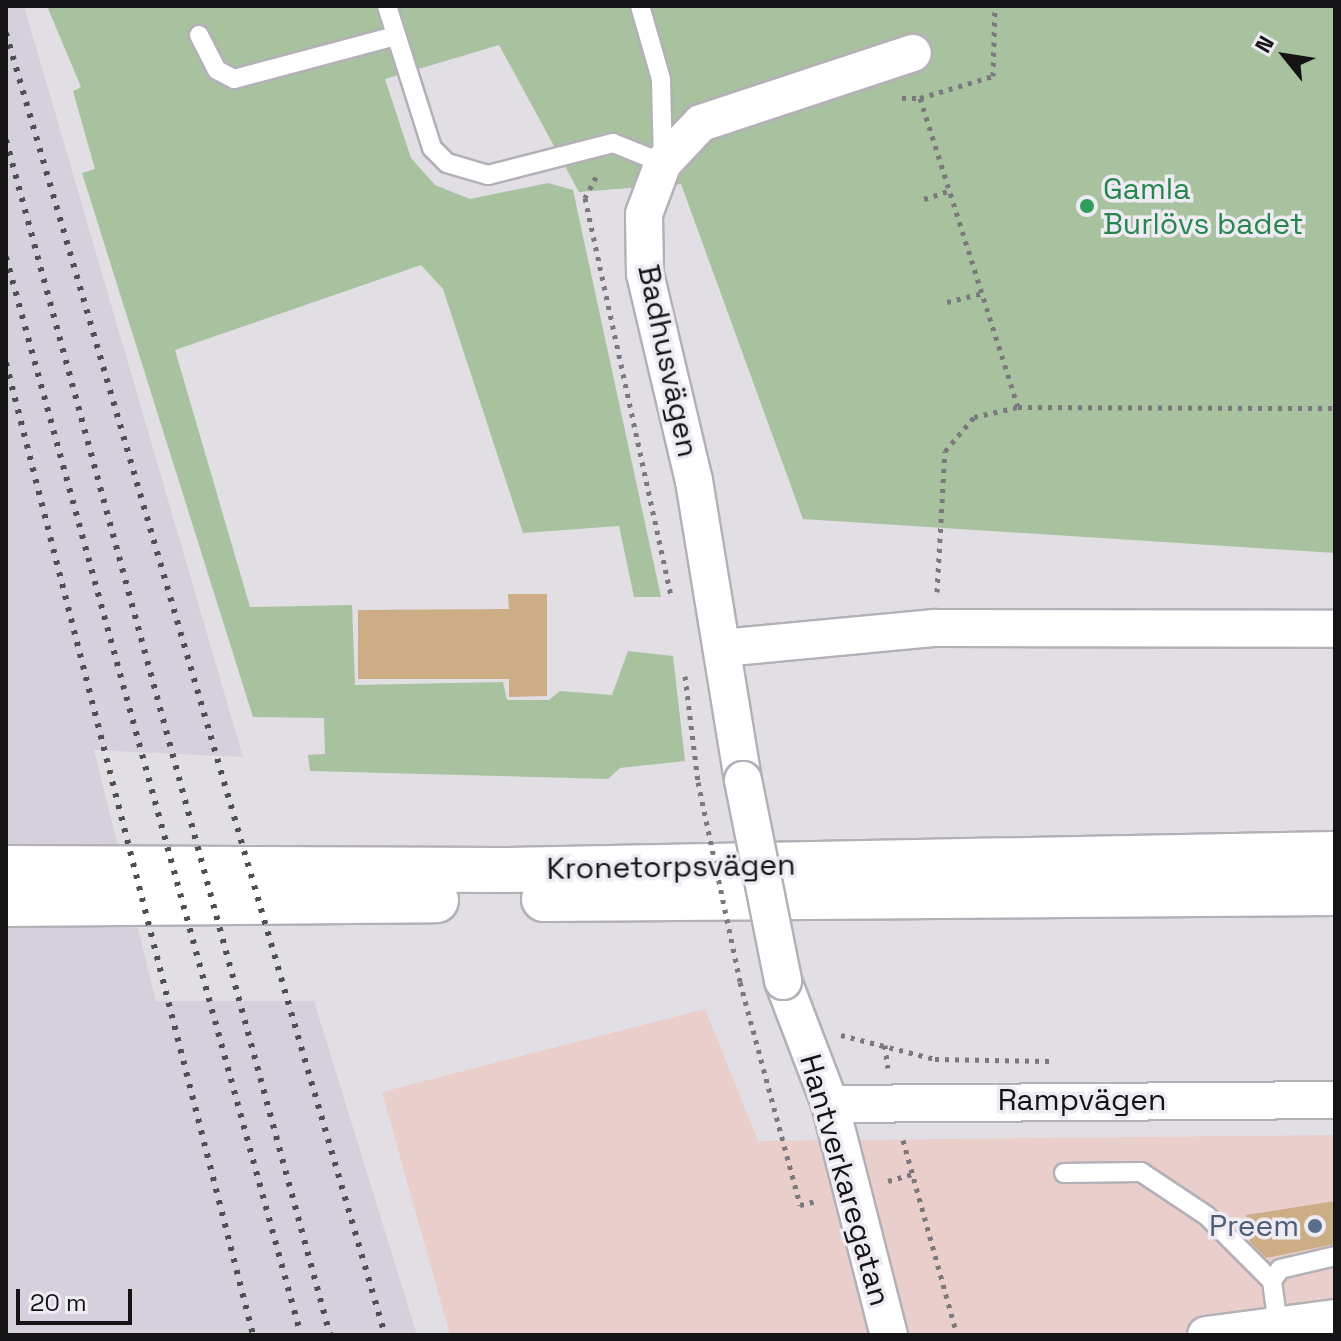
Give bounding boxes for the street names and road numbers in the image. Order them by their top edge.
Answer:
street label: Badhusvägen [630,262,706,460]
street label: Kronetorpsvägen [546,847,796,887]
street label: Hantverkaregatan [792,1050,898,1310]
street label: Rampvägen [998,1082,1166,1118]

